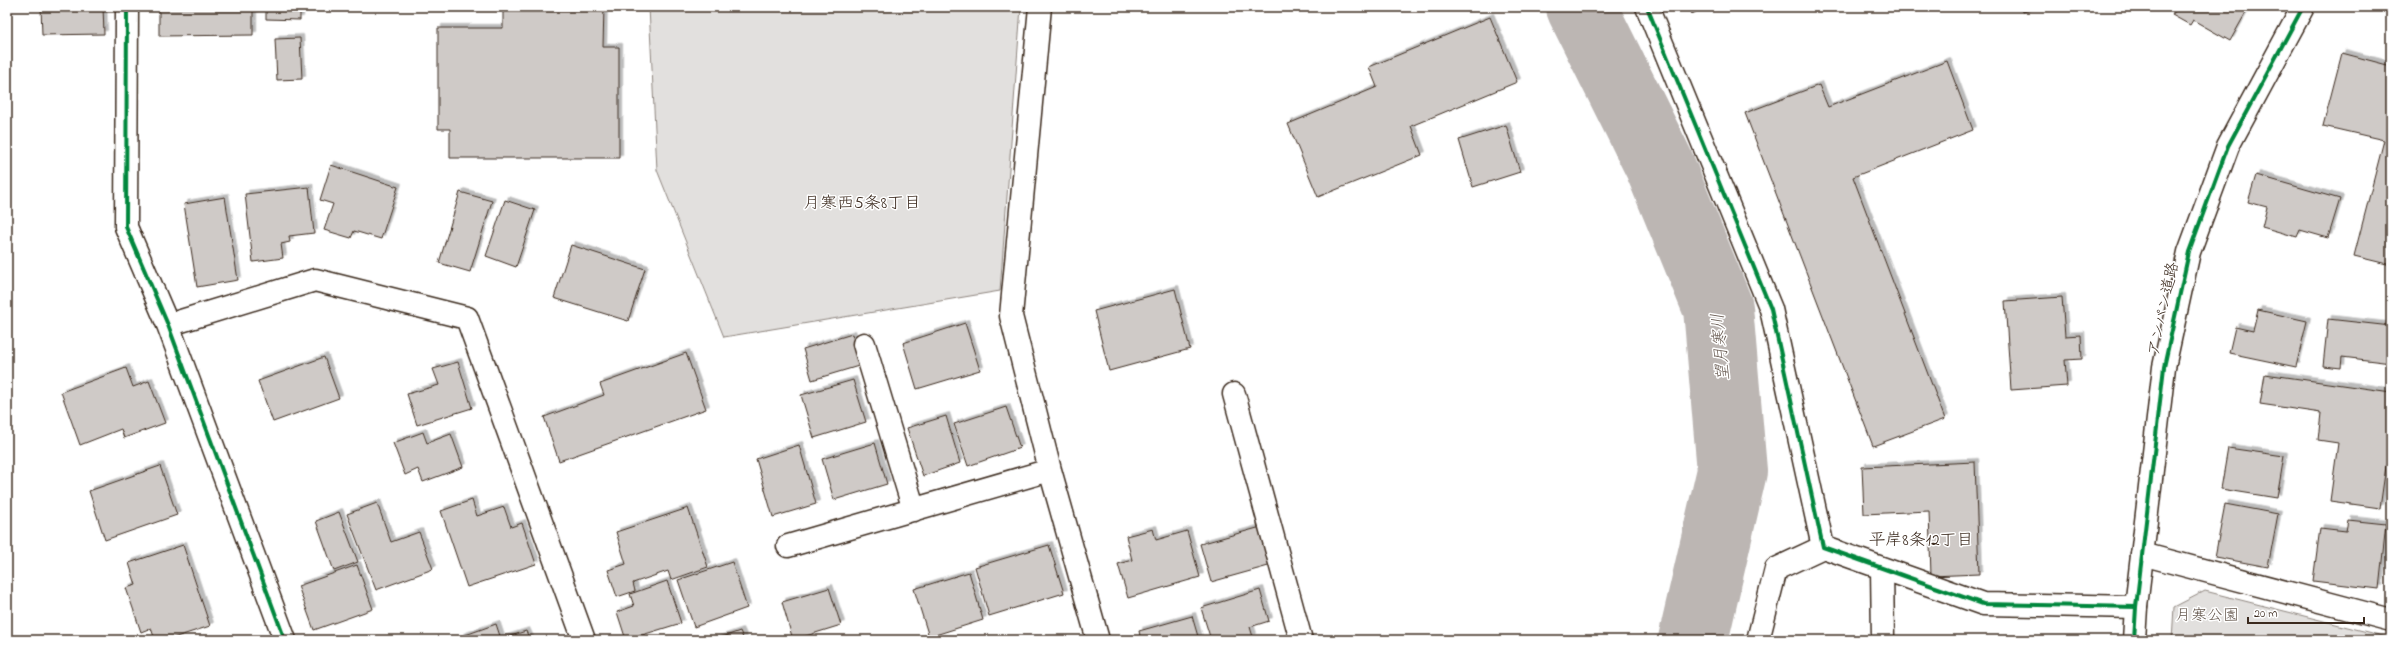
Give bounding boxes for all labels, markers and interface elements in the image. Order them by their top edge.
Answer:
district label: 月寒西5条8丁目 [803,191,921,216]
street label: アンパン道路 [2142,260,2186,358]
water label: 望月寒川 [1706,312,1736,382]
district label: 平岸8条12丁目 [1868,528,1974,553]
scale bar [2248,599,2364,625]
park label: 月寒公園 [2175,604,2239,628]
text: 20 m [2254,605,2277,623]

